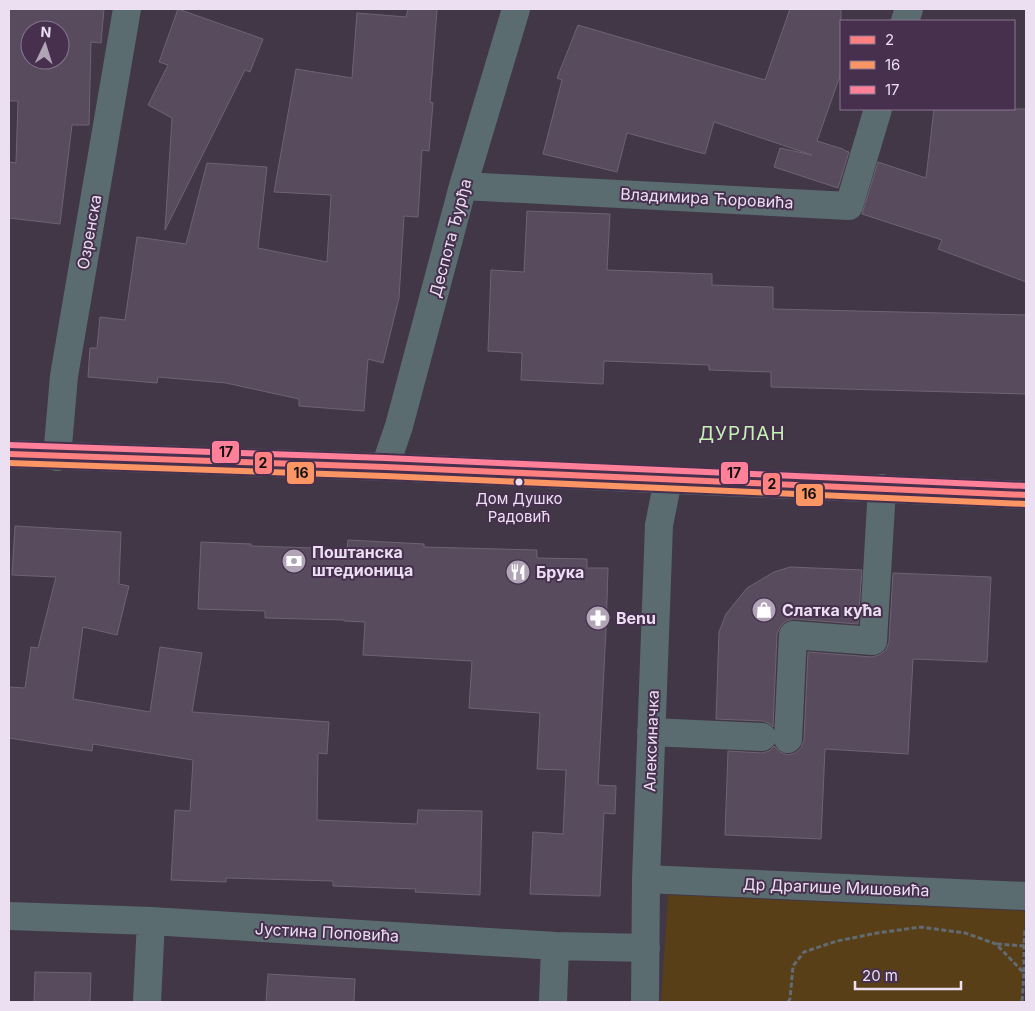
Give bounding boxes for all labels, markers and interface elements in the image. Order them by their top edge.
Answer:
north arrow [20,20,70,70]
legend [840,20,1015,110]
text: N [40,23,52,40]
text: 2 [885,30,894,49]
text: 16 [885,55,900,74]
text: 17 [885,80,900,99]
street label: Деспота Ђурђа [425,177,475,299]
street label: Владимира Ћоровића [620,183,794,213]
street label: Озренска [73,193,105,271]
district label: ДУРЛАН [698,422,786,445]
line badge: 17 [211,440,240,464]
text: 17 [219,443,233,460]
line badge: 2 [254,451,273,475]
text: 2 [259,454,268,471]
line badge: 16 [286,461,315,485]
line badge: 17 [720,461,749,485]
text: 16 [293,464,309,481]
text: 17 [727,464,741,481]
line badge: 2 [762,472,781,496]
text: 2 [768,475,777,492]
marker: Дом Душко Радовић [514,477,524,487]
line badge: 16 [795,483,824,507]
text: 16 [801,485,817,502]
place label: Дом Душко Радовић [476,489,562,526]
place label: Поштанска штедионица [312,542,413,580]
bank icon: Поштанска штедионица [281,548,307,574]
restaurant icon: Брука [505,559,531,585]
place label: Брука [536,562,584,582]
shop icon: Слатка кућа [751,597,777,623]
place label: Слатка кућа [782,600,882,620]
pharmacy icon: Benu [585,605,611,631]
place label: Benu [616,608,656,628]
street label: Алексиначка [639,690,663,792]
street label: Др Драгише Мишовића [742,874,930,900]
street label: Јустина Поповића [254,918,400,946]
scale bar [855,958,961,990]
text: 20 m [862,966,898,985]

